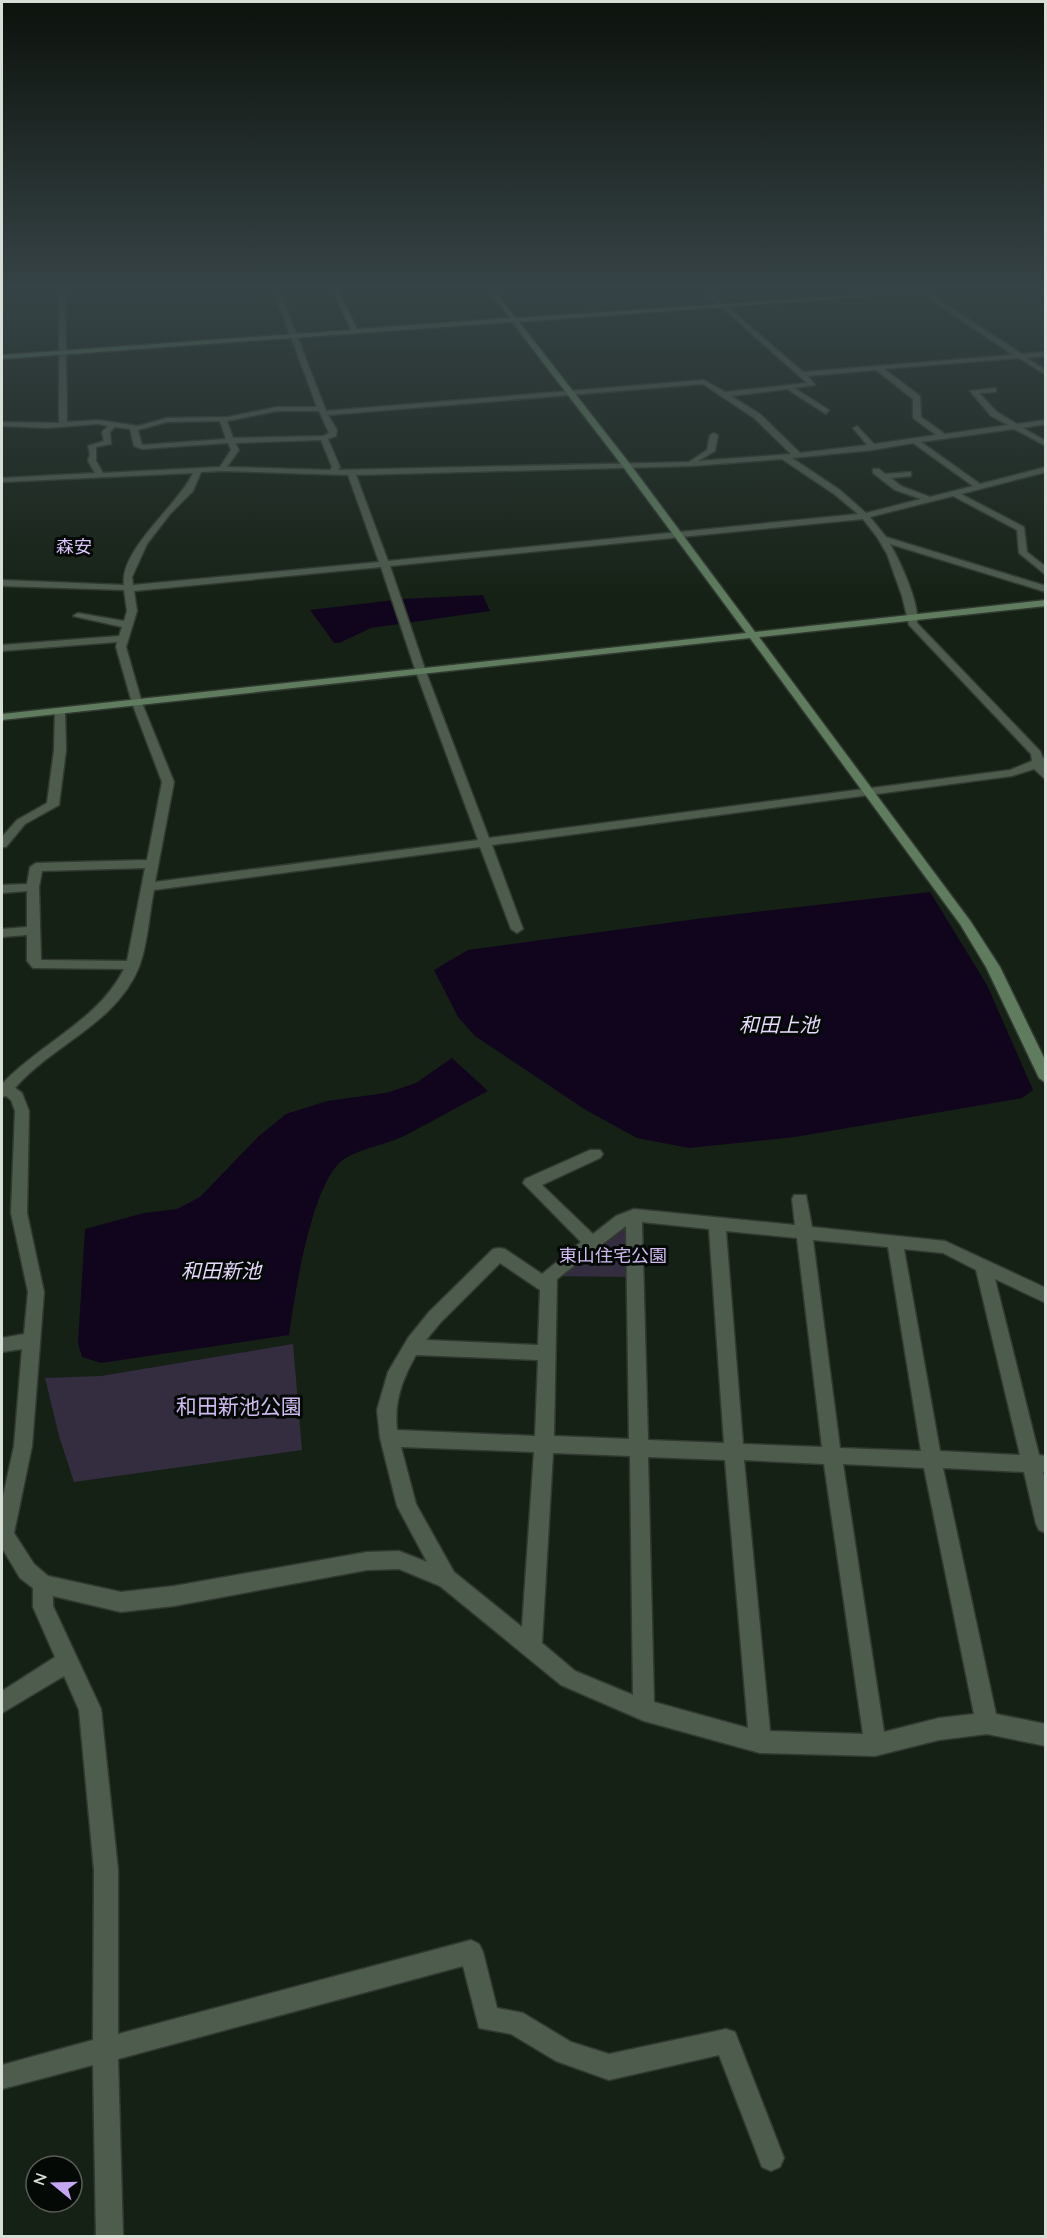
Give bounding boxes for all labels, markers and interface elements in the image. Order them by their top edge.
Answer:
district label: 森安 [56,535,92,558]
water label: 和田上池 [739,1012,821,1037]
park label: 東山住宅公園 [559,1244,667,1267]
water label: 和田新池 [181,1258,263,1283]
park label: 和田新池公園 [176,1393,302,1419]
north arrow [24,2154,84,2214]
text: N [28,2170,51,2188]

